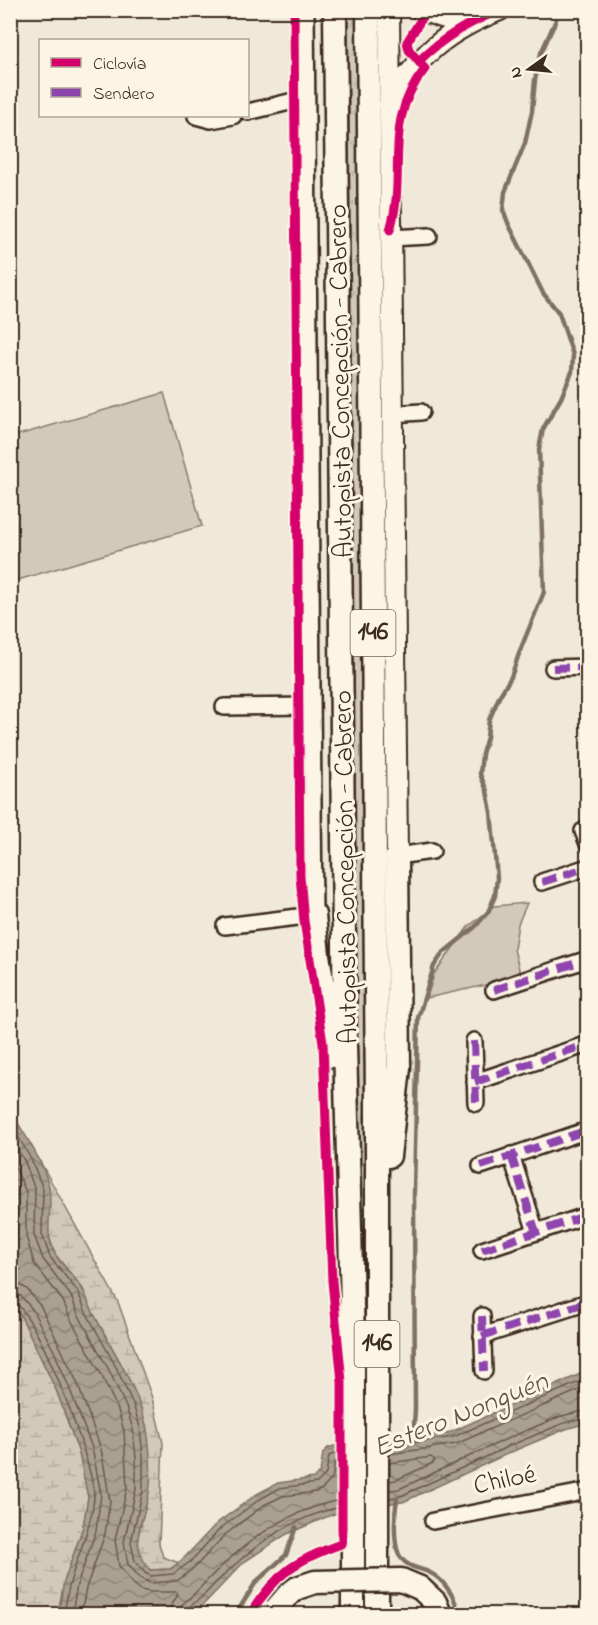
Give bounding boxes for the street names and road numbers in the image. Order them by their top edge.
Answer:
street label: Autopista Concepción - Cabrero [319,204,365,558]
road number: 146 [350,610,395,656]
street label: Autopista Concepción - Cabrero [324,690,370,1044]
road number: 146 [354,1321,400,1367]
street label: Chiloé [470,1456,541,1506]

